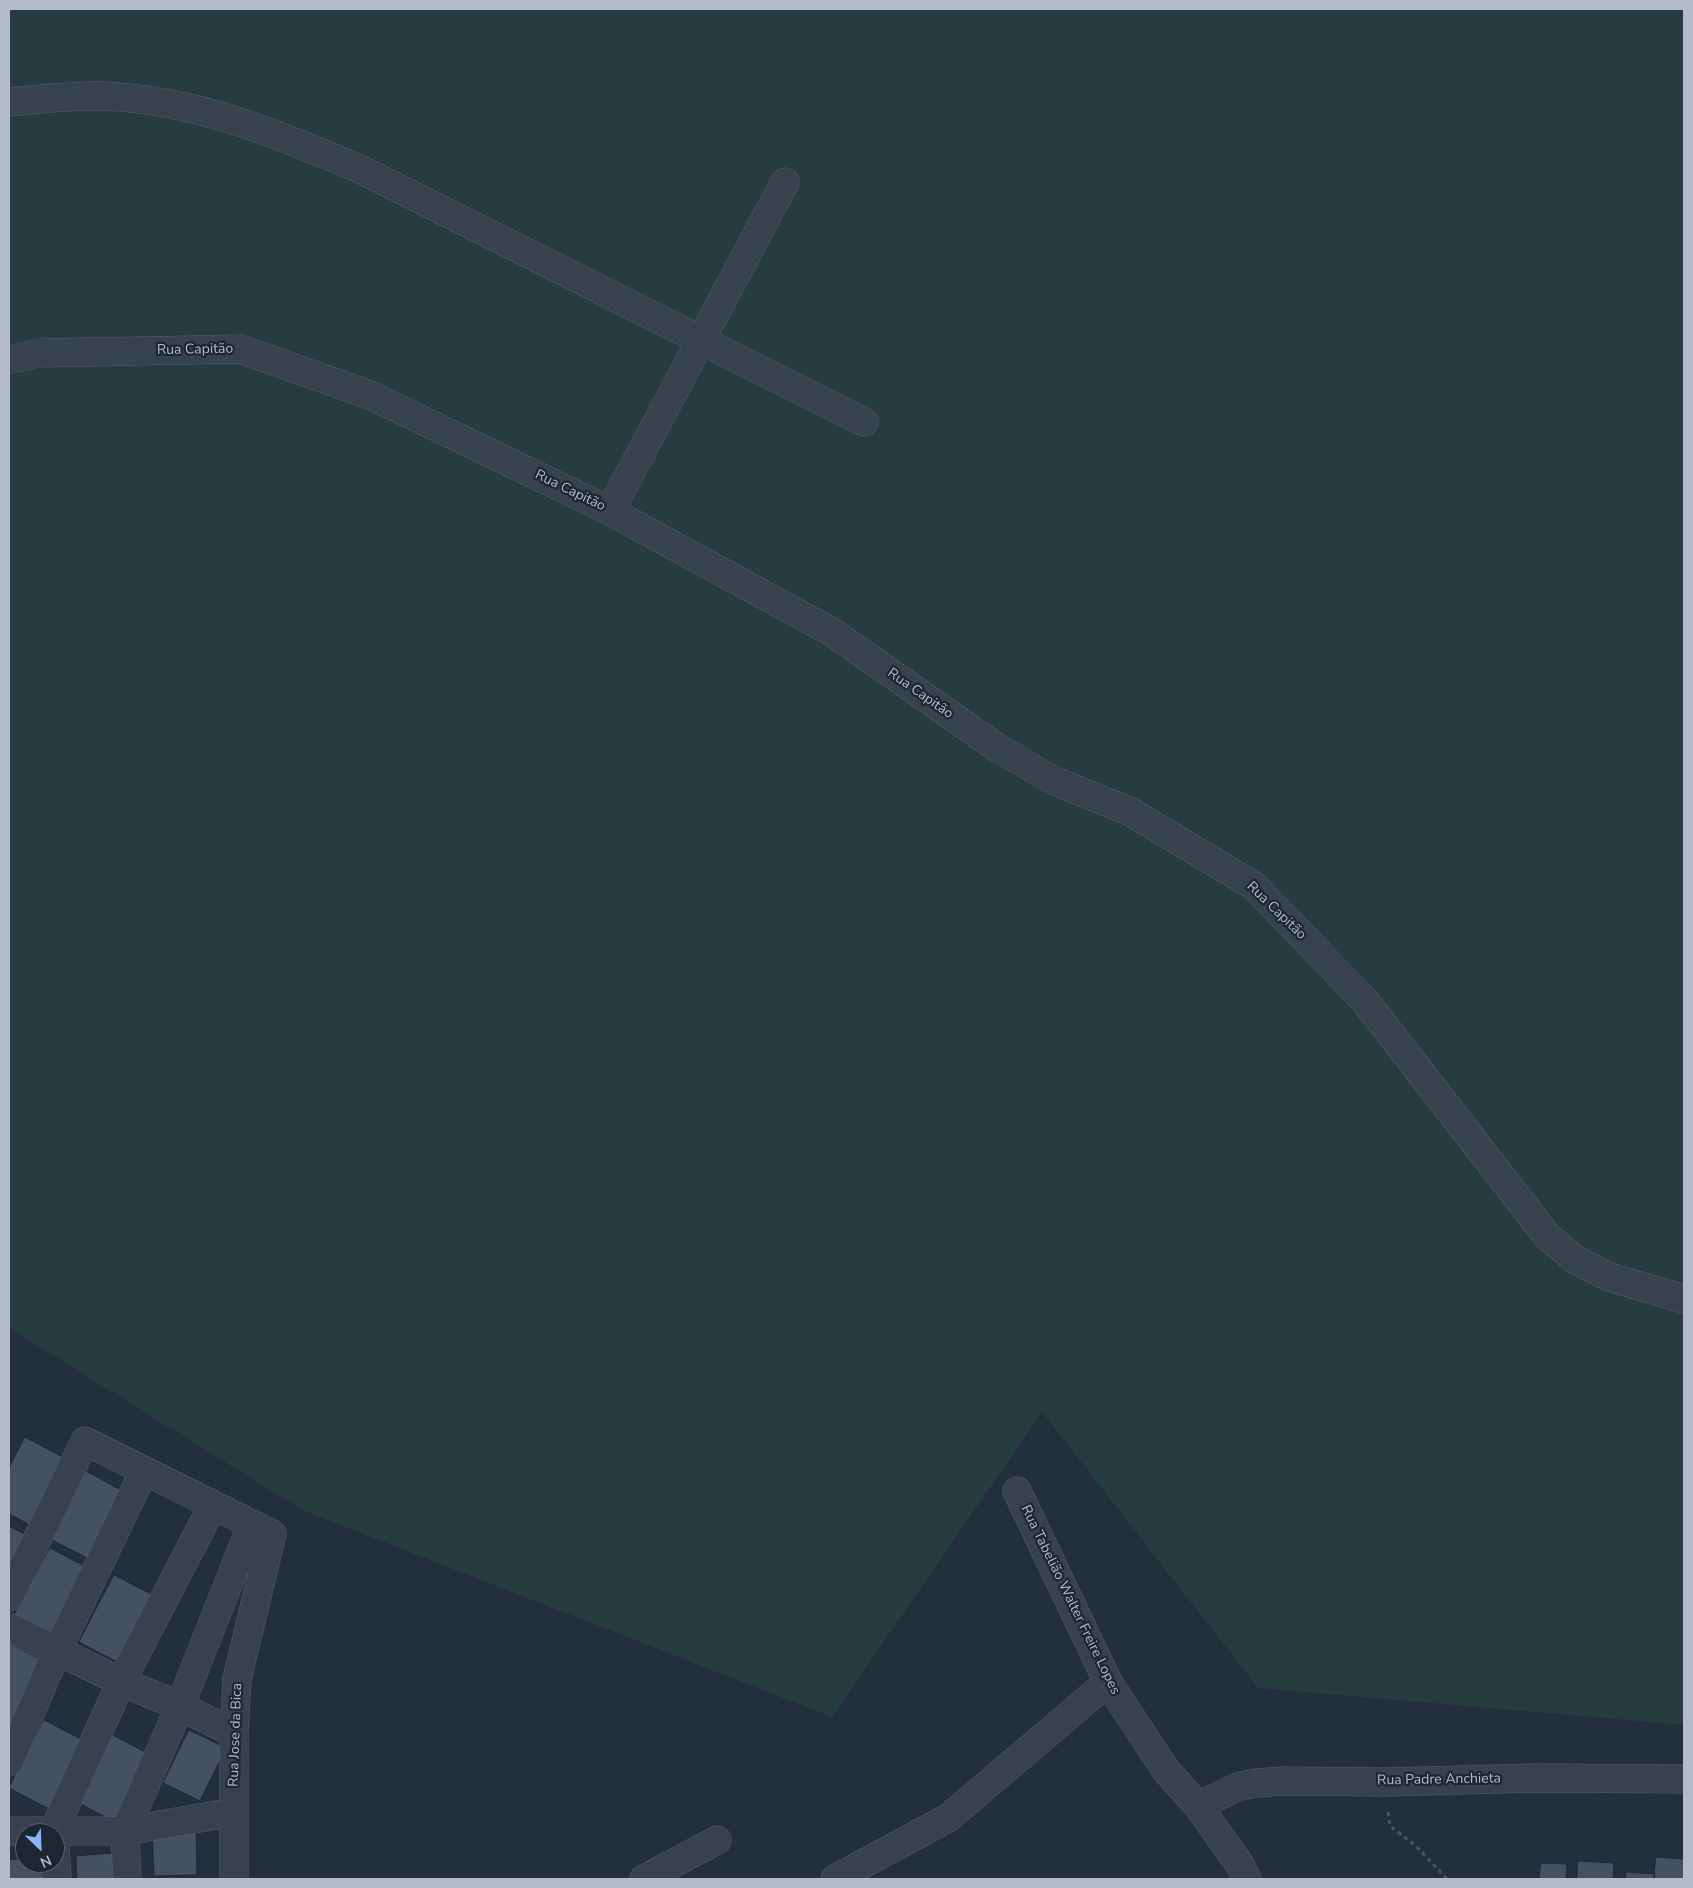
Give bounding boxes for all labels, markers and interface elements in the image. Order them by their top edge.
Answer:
street label: Rua Capitão [157,341,233,359]
street label: Rua Capitão [532,467,608,515]
street label: Rua Capitão [884,665,956,723]
street label: Rua Capitão [1243,878,1309,944]
street label: Rua Tabelião Walter Freire Lopes [1017,1503,1123,1697]
street label: Rua Jose da Bica [226,1683,246,1787]
street label: Rua Padre Anchieta [1377,1771,1501,1789]
north arrow [15,1823,65,1873]
text: N [37,1850,55,1872]

